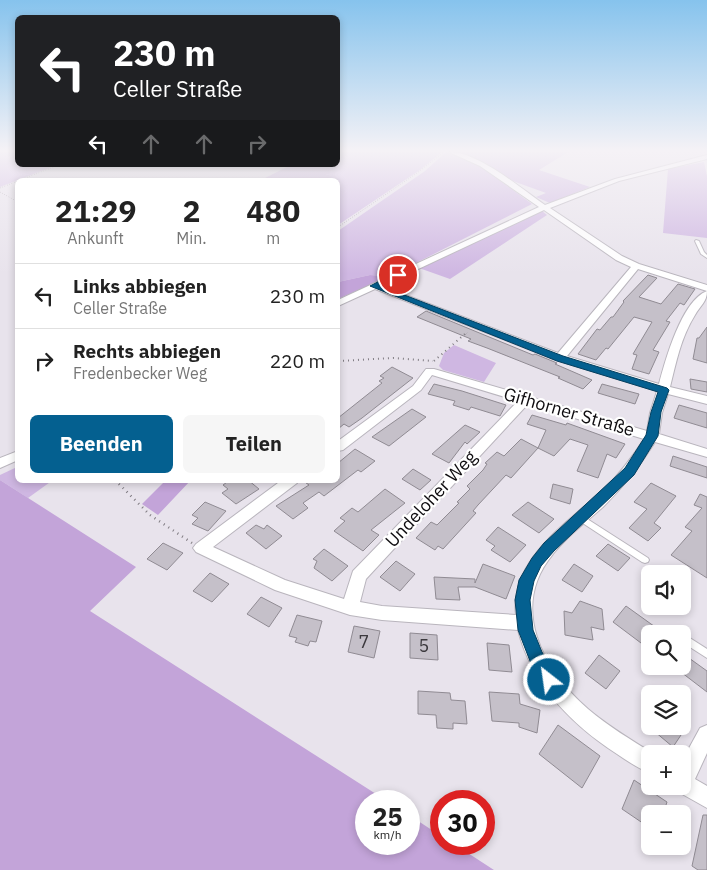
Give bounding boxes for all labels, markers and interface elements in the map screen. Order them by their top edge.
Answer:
text: 230 m [113,30,216,76]
icon: left [30,35,95,100]
text: Celler Straße [113,74,242,103]
icon: left [84,130,112,158]
icon: ahead [137,130,165,158]
icon: ahead [190,130,218,158]
icon: right [243,130,271,158]
text: 21:29 [55,191,137,230]
text: 2 [182,191,200,230]
text: 480 [246,191,300,230]
text: Ankunft [67,228,124,248]
text: Min. [176,228,207,248]
text: m [266,228,280,248]
pin [377,254,419,296]
icon: arrive [384,261,412,289]
text: Links abbiegen [73,274,207,298]
icon: left [30,282,58,310]
text: 230 m [270,284,325,308]
text: Celler Straße [73,298,167,318]
text: Rechts abbiegen [73,339,221,363]
icon: right [30,347,58,375]
text: 220 m [270,349,325,373]
text: Fredenbecker Weg [73,363,207,383]
street label: Gifhorner Straße [501,382,637,441]
button: Beenden [30,415,173,473]
button: Teilen [183,415,325,473]
street label: Undeloher Weg [380,445,482,552]
map controls [641,565,691,855]
button: sound [641,565,691,615]
button: search [641,625,691,675]
house number: 7 [359,630,369,653]
house number: 5 [419,634,429,657]
position arrow [522,653,574,705]
button: layers [641,685,691,735]
button: + [641,745,691,795]
speed limit sign: 30 [430,790,495,855]
text: 25 [372,800,403,833]
button: − [641,805,691,855]
text: km/h [373,827,402,842]

